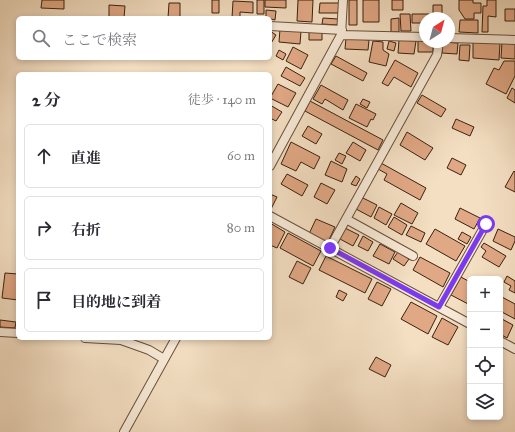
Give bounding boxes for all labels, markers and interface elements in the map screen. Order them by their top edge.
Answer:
north arrow [419,12,455,48]
search box [16,16,272,60]
icon: search [30,27,52,49]
text: ここで検索 [62,31,137,49]
text: 2 分 [32,90,61,111]
text: 徒歩 · 140 m [188,92,256,108]
icon: ahead [33,145,55,167]
text: 60 m [227,148,255,164]
text: 直進 [71,149,101,167]
route start [477,215,495,233]
icon: right [33,217,55,239]
text: 80 m [227,220,255,236]
text: 右折 [71,221,101,239]
route end [321,239,339,257]
map controls [467,276,503,420]
button: + [467,276,503,312]
icon: arrive [33,289,55,311]
text: 目的地に到着 [71,293,161,311]
button: − [467,312,503,348]
button: locate [467,348,503,384]
button: layers [467,384,503,420]

